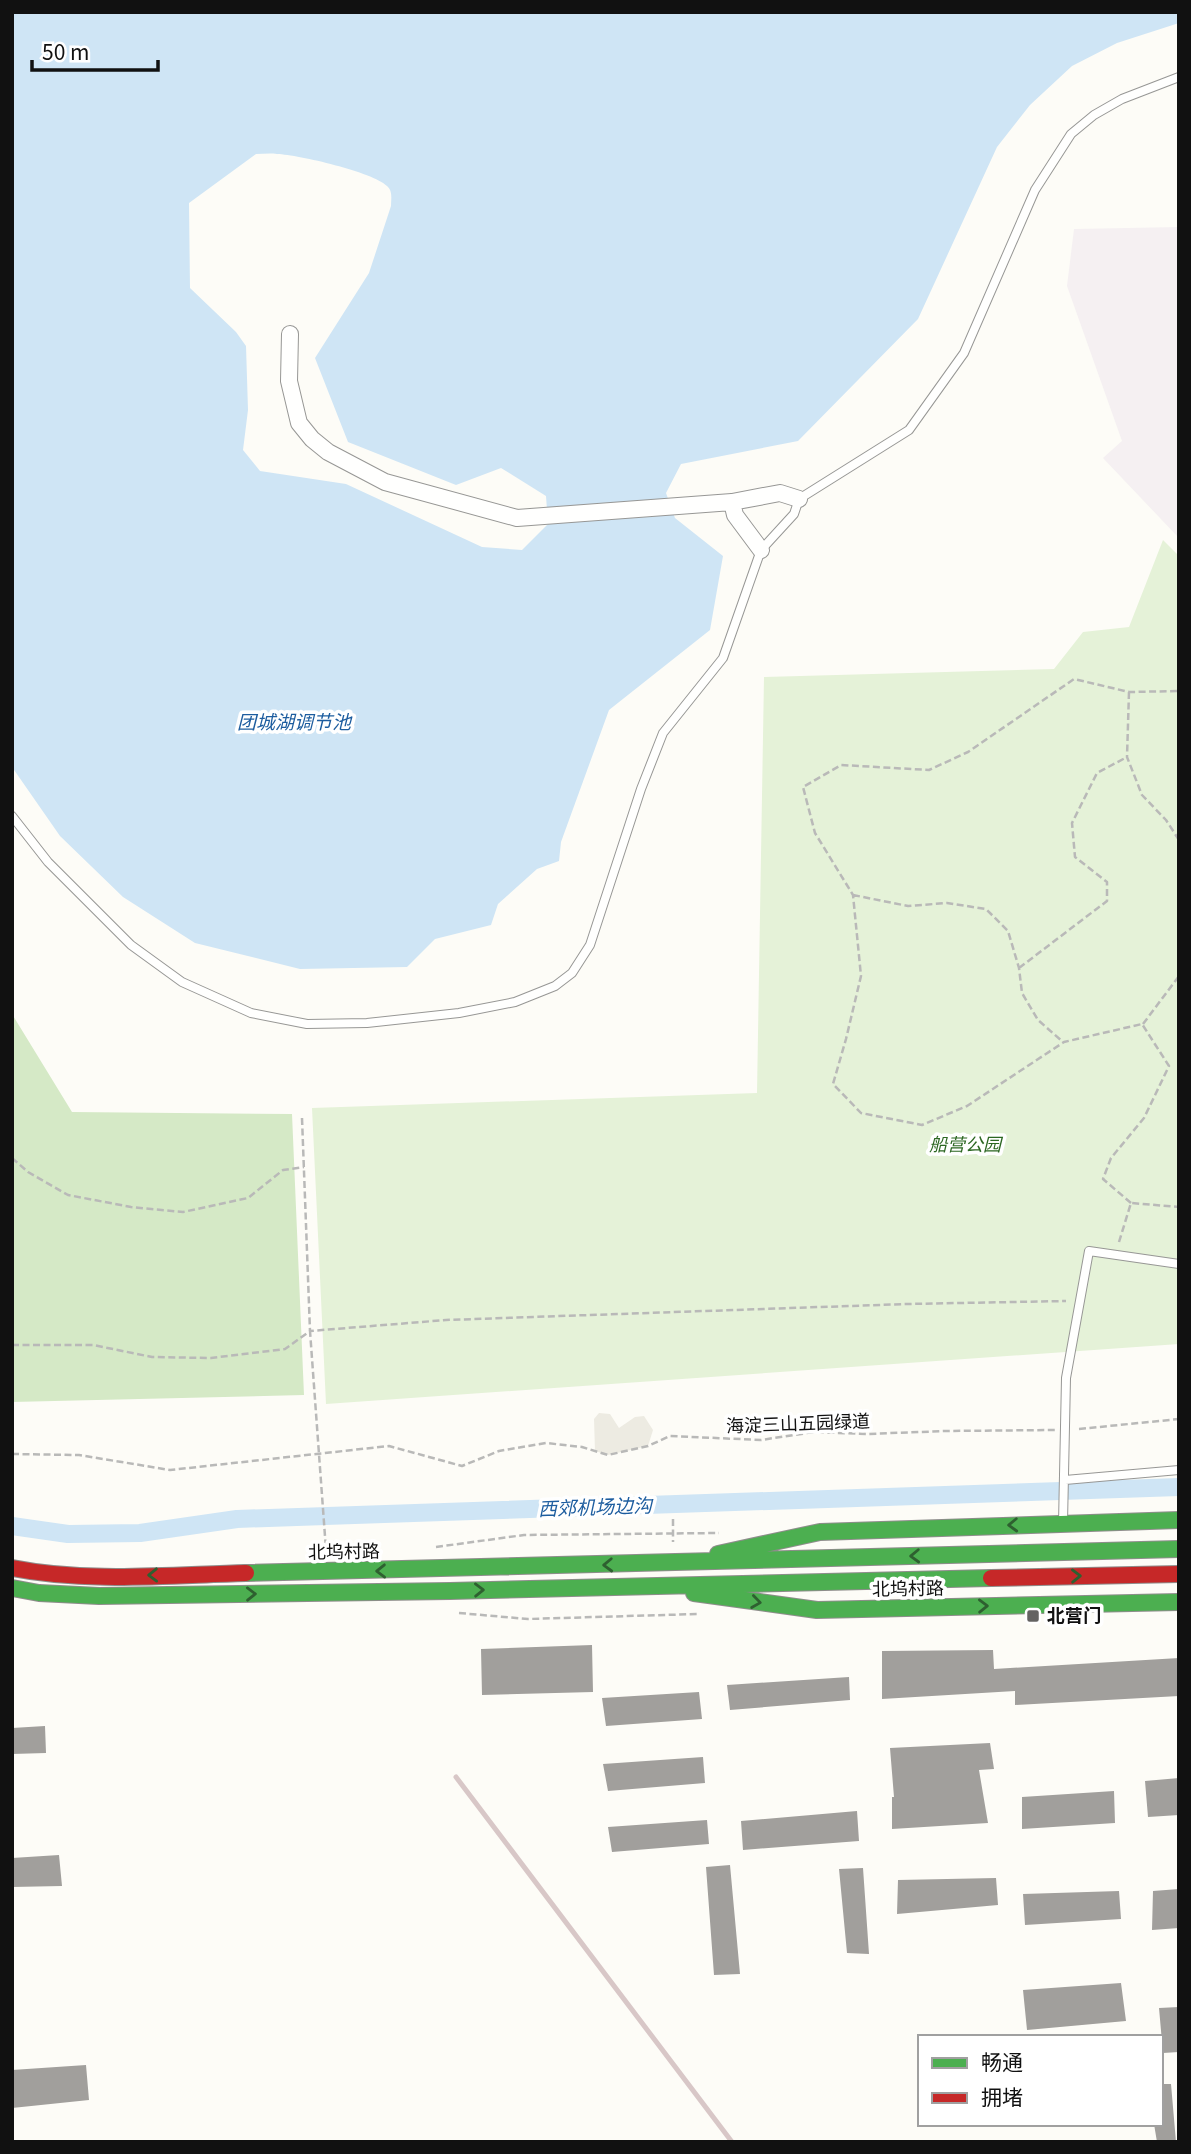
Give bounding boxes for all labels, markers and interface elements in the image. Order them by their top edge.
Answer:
scale bar [32,28,158,72]
text: 50 m [42,36,89,66]
water label: 团城湖调节池 [237,707,353,734]
park label: 船营公园 [929,1130,1004,1156]
street label: 海淀三山五园绿道 [726,1406,870,1438]
water label: 西郊机场边沟 [538,1490,654,1521]
one-way arrow [1007,1518,1018,1533]
street label: 北坞村路 [308,1536,380,1564]
one-way arrow [909,1549,920,1564]
one-way arrow [602,1557,613,1573]
one-way arrow [375,1563,386,1578]
one-way arrow [147,1567,158,1583]
one-way arrow [1071,1568,1081,1584]
street label: 北坞村路 [872,1573,944,1601]
one-way arrow [474,1582,485,1598]
one-way arrow [247,1586,257,1602]
one-way arrow [750,1594,762,1609]
one-way arrow [978,1599,989,1614]
place label: 北营门 [1047,1601,1101,1627]
marker: 北营门 [1025,1608,1041,1624]
legend [918,2035,1163,2126]
text: 畅通 [981,2046,1023,2076]
text: 拥堵 [981,2081,1023,2111]

